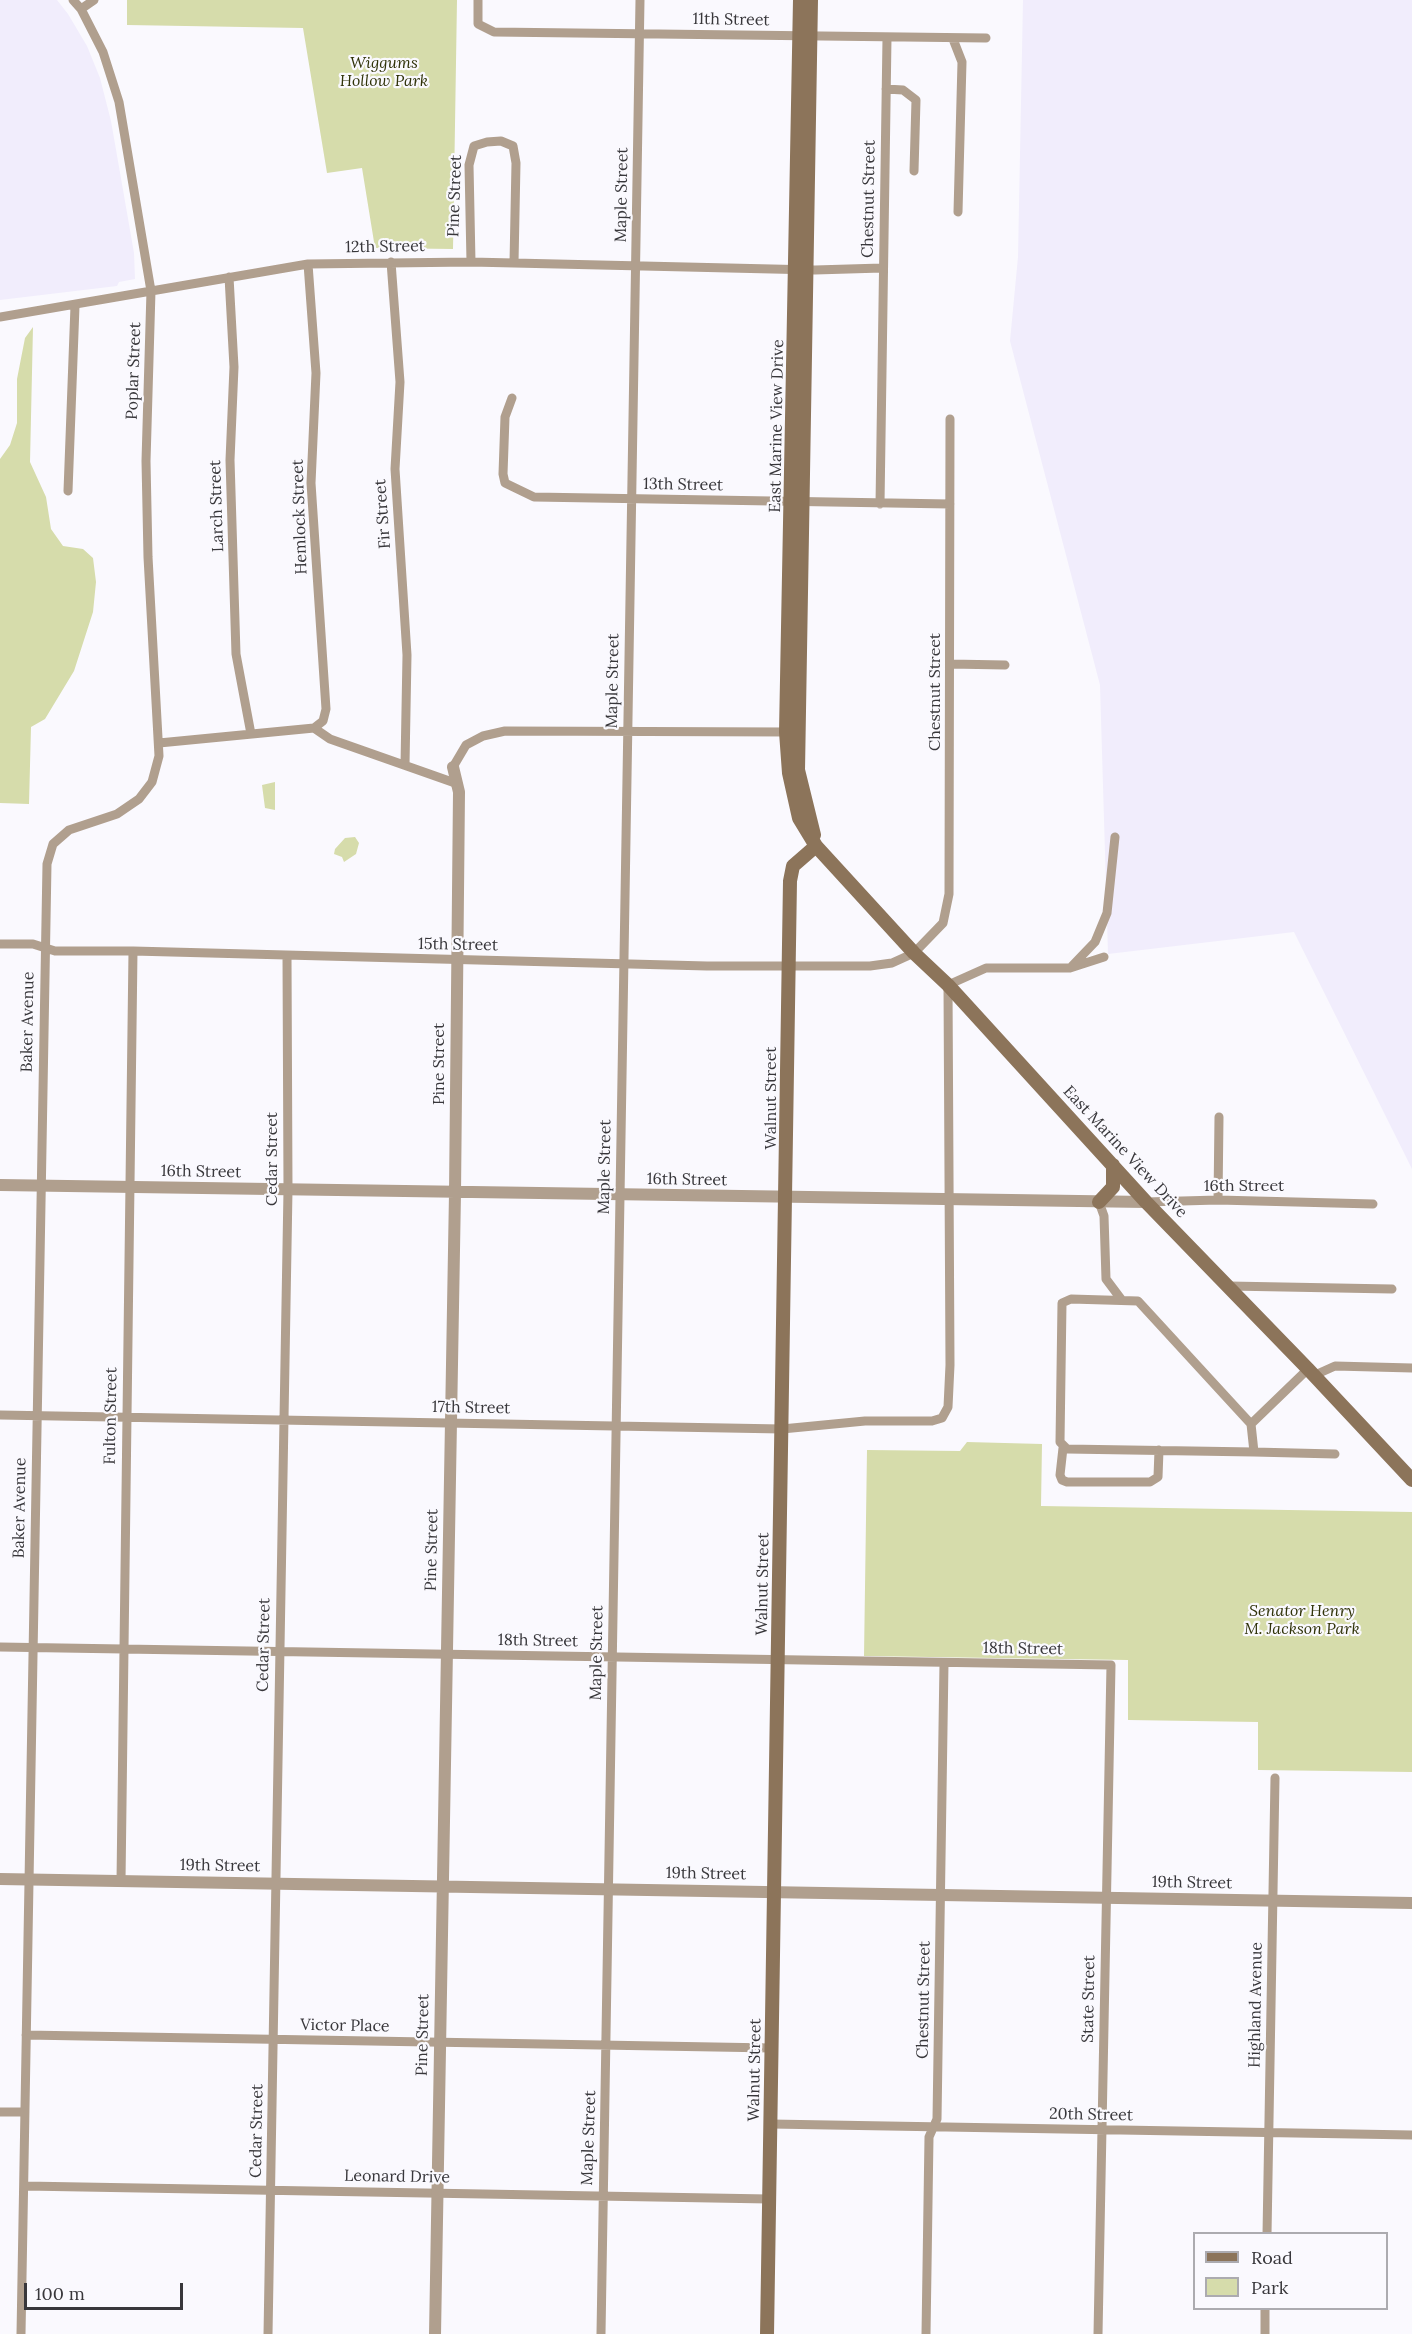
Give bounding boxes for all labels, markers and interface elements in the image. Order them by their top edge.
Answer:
street label: 11th Street [692,10,770,30]
park label: Wiggums Hollow Park [340,53,428,91]
street label: Chestnut Street [858,140,880,258]
street label: Maple Street [612,147,632,243]
street label: Pine Street [444,155,466,237]
street label: 12th Street [345,237,425,257]
street label: Poplar Street [123,322,145,420]
street label: East Marine View Drive [766,339,788,513]
street label: Hemlock Street [288,459,312,575]
street label: Larch Street [206,460,228,552]
street label: 13th Street [643,475,723,495]
street label: Fir Street [371,479,395,549]
street label: Maple Street [603,633,623,729]
street label: Chestnut Street [925,633,945,751]
street label: 15th Street [418,935,498,955]
street label: Baker Avenue [18,971,38,1073]
street label: Pine Street [429,1023,449,1105]
street label: Walnut Street [761,1047,781,1149]
street label: East Marine View Drive [1059,1082,1191,1222]
street label: Cedar Street [262,1112,282,1206]
street label: Maple Street [595,1119,615,1215]
street label: 16th Street [161,1162,241,1182]
street label: 16th Street [647,1170,727,1190]
street label: 16th Street [1204,1176,1284,1196]
street label: Fulton Street [101,1367,121,1465]
street label: 17th Street [432,1398,510,1418]
street label: Baker Avenue [10,1457,30,1559]
street label: Pine Street [422,1509,442,1591]
street label: Walnut Street [753,1532,773,1636]
street label: Cedar Street [254,1598,274,1692]
park label: Senator Henry M. Jackson Park [1244,1601,1360,1639]
street label: Maple Street [587,1605,607,1701]
street label: 18th Street [498,1631,578,1651]
street label: 18th Street [983,1639,1063,1659]
street label: 19th Street [180,1856,260,1876]
street label: 19th Street [666,1864,746,1884]
street label: 19th Street [1152,1873,1232,1893]
street label: Chestnut Street [913,1941,935,2059]
street label: Highland Avenue [1245,1942,1267,2068]
street label: State Street [1079,1955,1099,2043]
street label: Pine Street [413,1994,433,2076]
street label: Victor Place [300,2016,390,2036]
street label: Walnut Street [745,2018,765,2122]
street label: Cedar Street [247,2084,267,2178]
street label: Maple Street [578,2090,600,2186]
street label: 20th Street [1049,2105,1133,2125]
street label: Leonard Drive [344,2166,450,2188]
legend [1193,2232,1388,2310]
text: Road [1251,2246,1293,2269]
scale bar [27,2271,186,2309]
text: Park [1251,2276,1288,2299]
text: 100 m [35,2282,85,2305]

